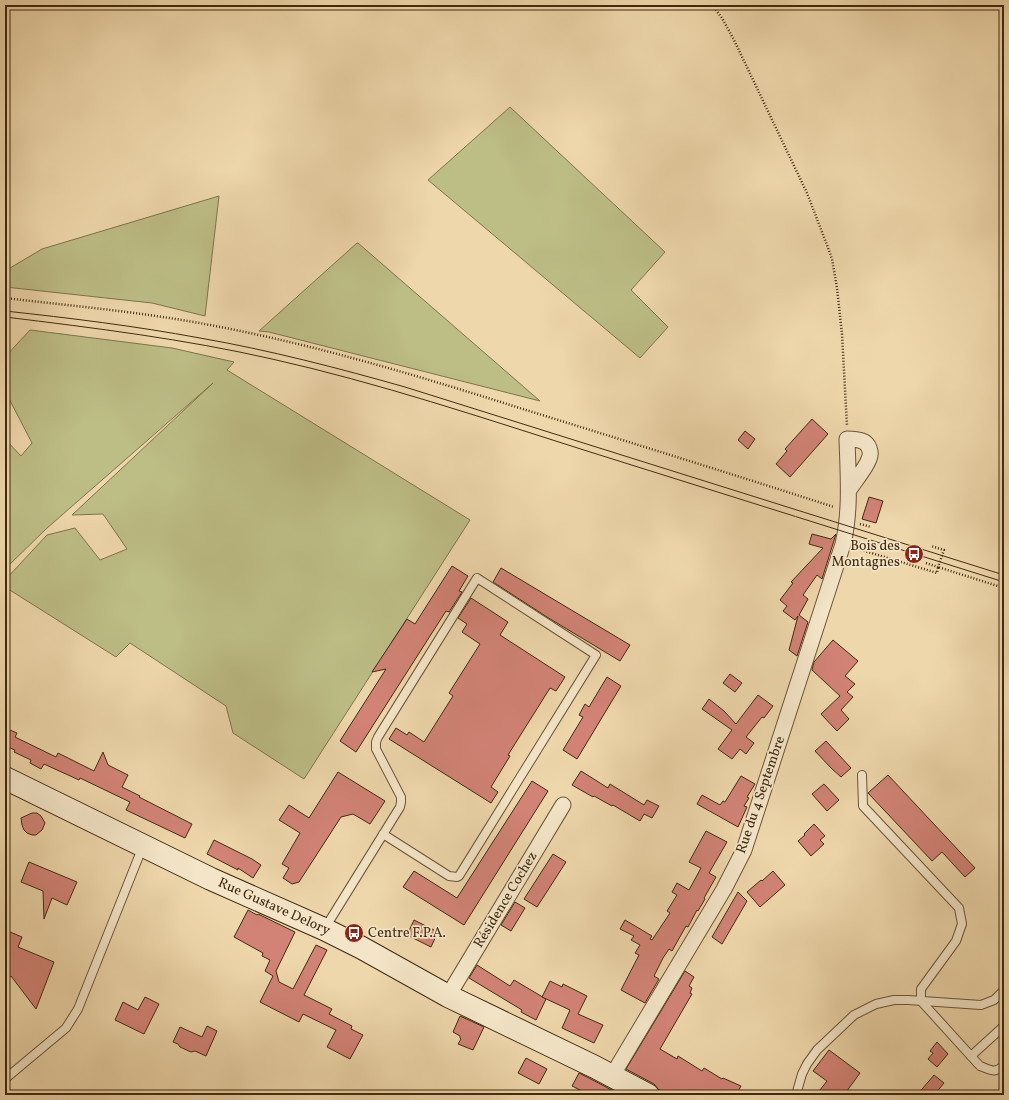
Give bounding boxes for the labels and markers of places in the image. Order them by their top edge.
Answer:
place label: Bois des Montagnes [831,537,900,572]
bus stop icon: Bois des Montagnes [903,543,925,565]
bus stop icon: Centre F.P.A. [343,922,365,944]
place label: Centre F.P.A. [368,924,446,943]

